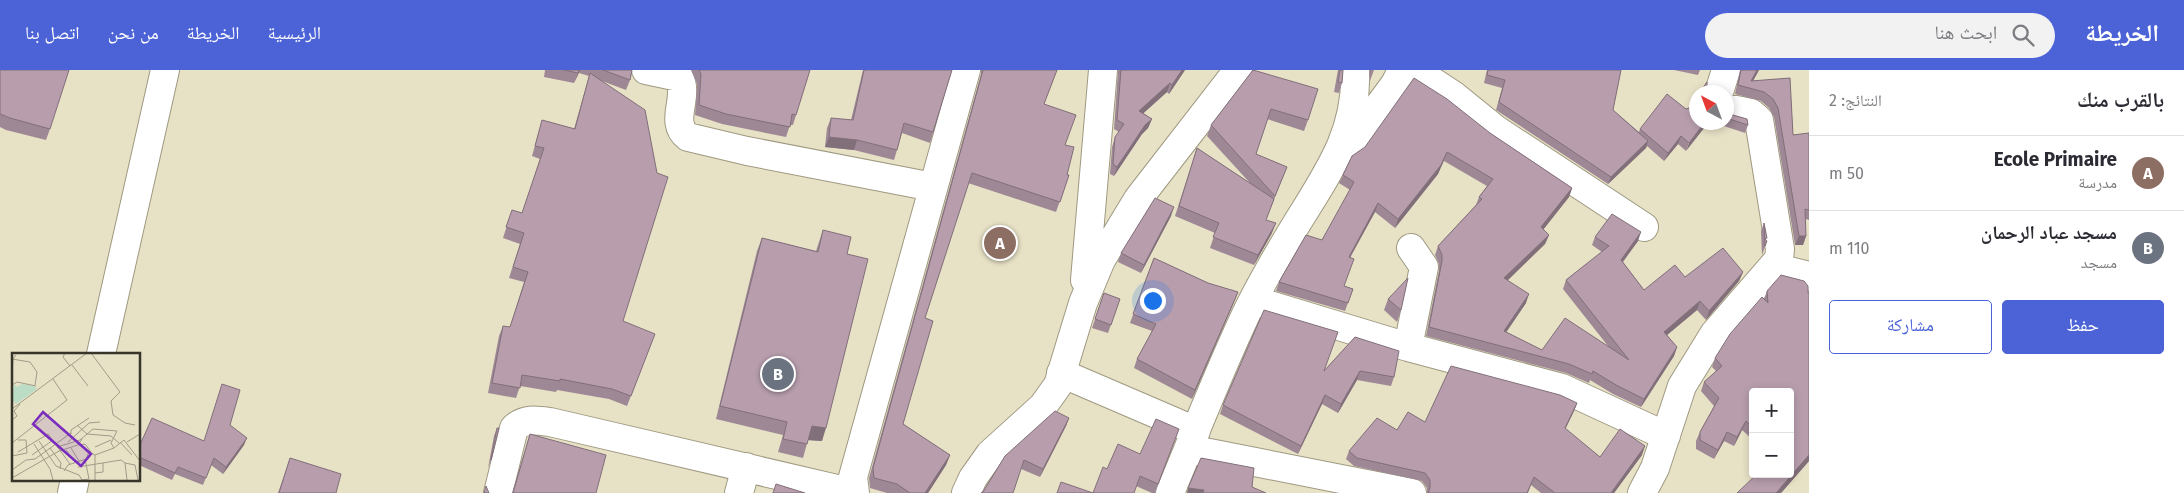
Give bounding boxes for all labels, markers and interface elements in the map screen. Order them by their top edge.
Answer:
search box [1705,13,2055,58]
text: الخريطة [2085,19,2159,47]
text: ابحث هنا [1934,21,1997,44]
icon: search [2009,21,2037,49]
text: اتصل بنا [25,22,80,44]
text: من نحن [108,22,159,44]
text: الخريطة [187,22,240,44]
text: الرئيسية [268,22,321,44]
north arrow [1689,85,1734,130]
text: بالقرب منك [2077,87,2164,113]
text: النتائج: 2 [1829,91,1882,110]
text: Ecole Primaire [1994,148,2117,171]
text: 50 m [1829,164,1864,183]
text: A [2143,164,2153,183]
text: مدرسة [2078,173,2117,192]
text: مسجد عباد الرحمان [1981,221,2117,244]
pin: A [984,224,1016,262]
text: 110 m [1829,239,1870,258]
text: B [2143,239,2153,258]
text: مسجد [2081,253,2117,272]
your location [1140,288,1166,314]
button: مشاركة [1829,300,1992,354]
button: حفظ [2002,300,2164,354]
inset map [12,353,140,480]
pin: B [762,355,794,393]
map controls [1749,388,1794,478]
button: + [1749,388,1794,433]
button: − [1749,433,1794,478]

